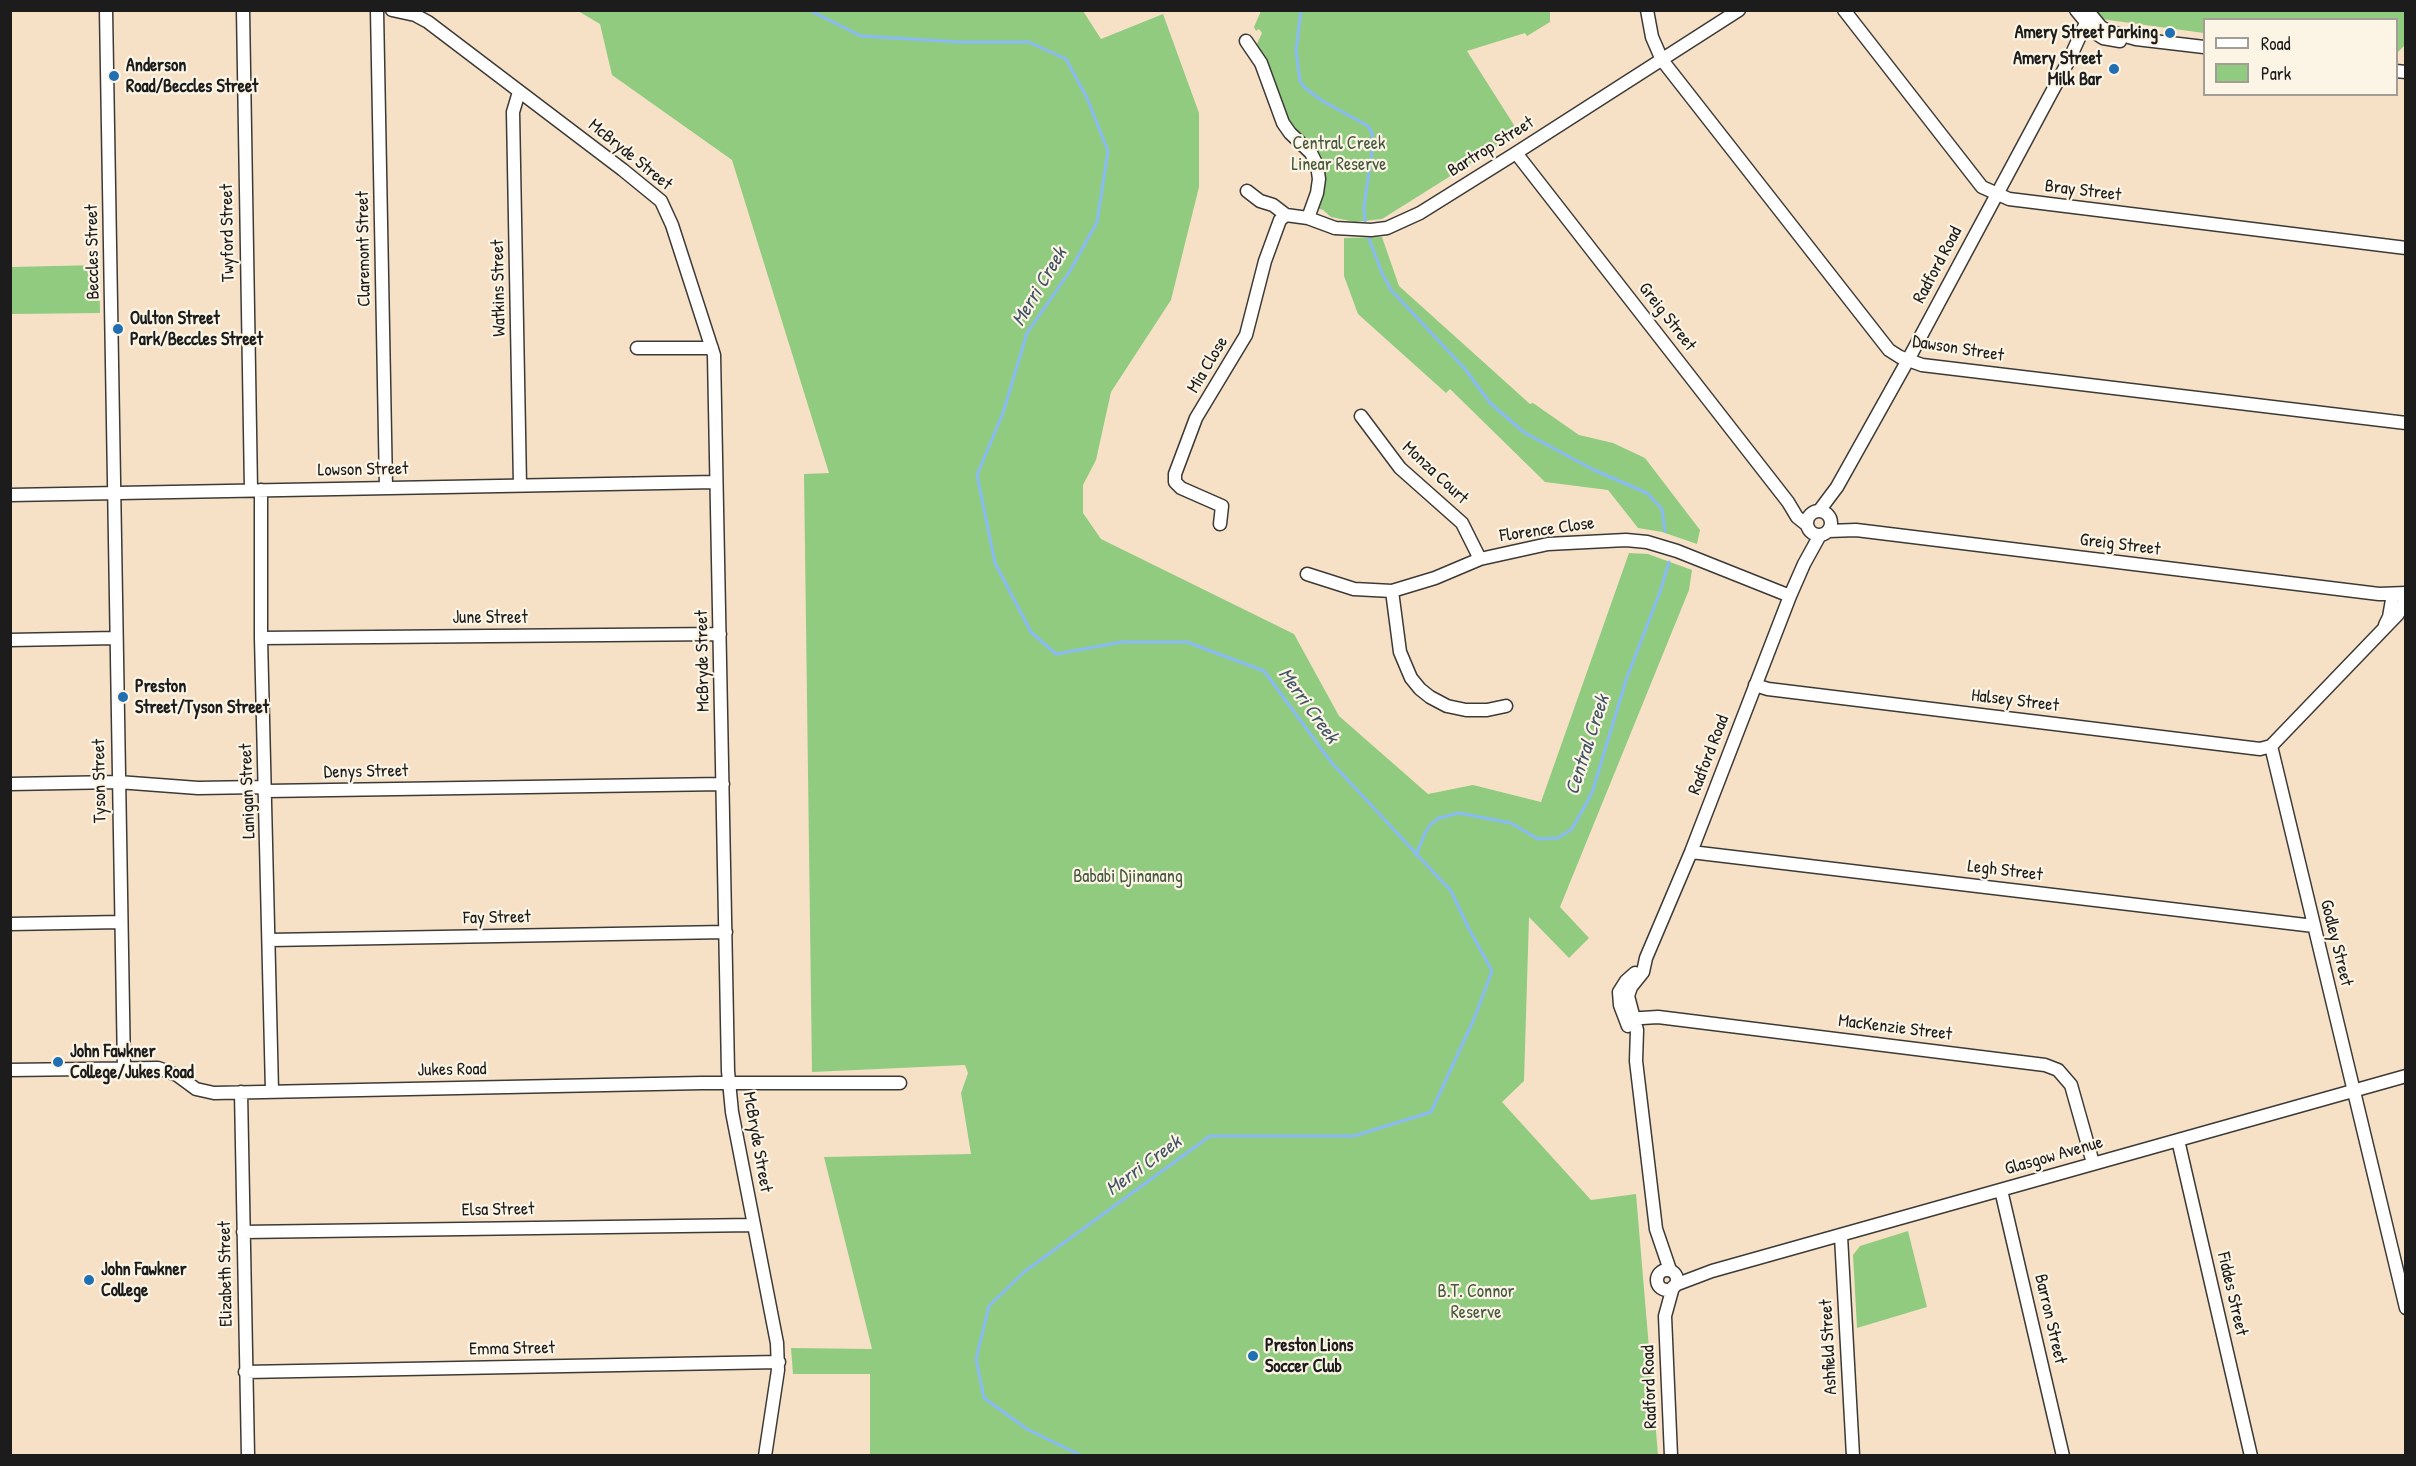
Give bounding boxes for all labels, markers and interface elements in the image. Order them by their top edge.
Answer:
legend [2203,18,2398,96]
place label: Amery Street Parking [2015,22,2158,44]
marker: Amery Street Parking [2163,26,2177,40]
text: Road [2261,31,2291,56]
place label: Amery Street Milk Bar [2013,48,2102,90]
place label: Anderson Road/Beccles Street [126,55,258,98]
text: Park [2261,61,2291,86]
marker: Amery Street Milk Bar [2107,62,2121,76]
marker: Anderson Road/Beccles Street [107,69,121,83]
street label: Bartrop Street [1444,112,1538,182]
street label: McBryde Street [584,115,676,195]
park label: Central Creek Linear Reserve [1292,133,1386,176]
street label: Bray Street [2044,176,2122,206]
street label: Twyford Street [216,184,240,282]
street label: Claremont Street [352,191,376,307]
street label: Beccles Street [81,204,105,300]
street label: Radford Road [1909,223,1967,307]
street label: Watkins Street [487,239,511,337]
water label: Merri Creek [1007,243,1073,331]
street label: Greig Street [1634,279,1700,355]
place label: Oulton Street Park/Beccles Street [130,308,263,350]
marker: Oulton Street Park/Beccles Street [111,322,125,336]
street label: Dawson Street [1911,331,2005,367]
street label: Mia Close [1183,333,1233,397]
street label: Monza Court [1397,437,1473,509]
street label: Lowson Street [317,458,409,482]
street label: Florence Close [1498,513,1596,547]
street label: Greig Street [2079,529,2161,561]
street label: June Street [452,607,528,629]
street label: McBryde Street [691,610,715,712]
water label: Merri Creek [1273,664,1343,748]
place label: Preston Street/Tyson Street [135,676,269,718]
street label: Halsey Street [1970,685,2060,717]
marker: Preston Street/Tyson Street [116,690,130,704]
water label: Central Creek [1561,692,1615,798]
street label: Radford Road [1684,712,1734,798]
street label: Tyson Street [88,739,112,823]
street label: Lanigan Street [236,743,260,839]
street label: Denys Street [324,760,408,784]
street label: Legh Street [1966,856,2044,886]
park label: Bababi Djinanang [1073,866,1183,888]
street label: Godley Street [2315,897,2357,989]
street label: Fay Street [463,907,531,929]
street label: MacKenzie Street [1837,1010,1953,1046]
place label: John Fawkner College/Jukes Road [70,1041,194,1084]
marker: John Fawkner College/Jukes Road [51,1055,65,1069]
street label: Jukes Road [417,1059,487,1081]
street label: McBryde Street [738,1090,776,1194]
water label: Merri Creek [1102,1131,1186,1201]
street label: Glasgow Avenue [2003,1132,2105,1180]
street label: Elsa Street [461,1199,535,1221]
street label: Elizabeth Street [214,1221,238,1327]
street label: Fiddes Street [2212,1250,2252,1338]
place label: John Fawkner College [101,1259,187,1302]
street label: Barron Street [2029,1272,2071,1366]
marker: John Fawkner College [82,1273,96,1287]
park label: B.T. Connor Reserve [1438,1281,1514,1324]
street label: Ashfield Street [1816,1299,1842,1395]
place label: Preston Lions Soccer Club [1265,1335,1353,1378]
street label: Emma Street [469,1337,555,1361]
street label: Radford Road [1638,1345,1662,1429]
marker: Preston Lions Soccer Club [1246,1349,1260,1363]

